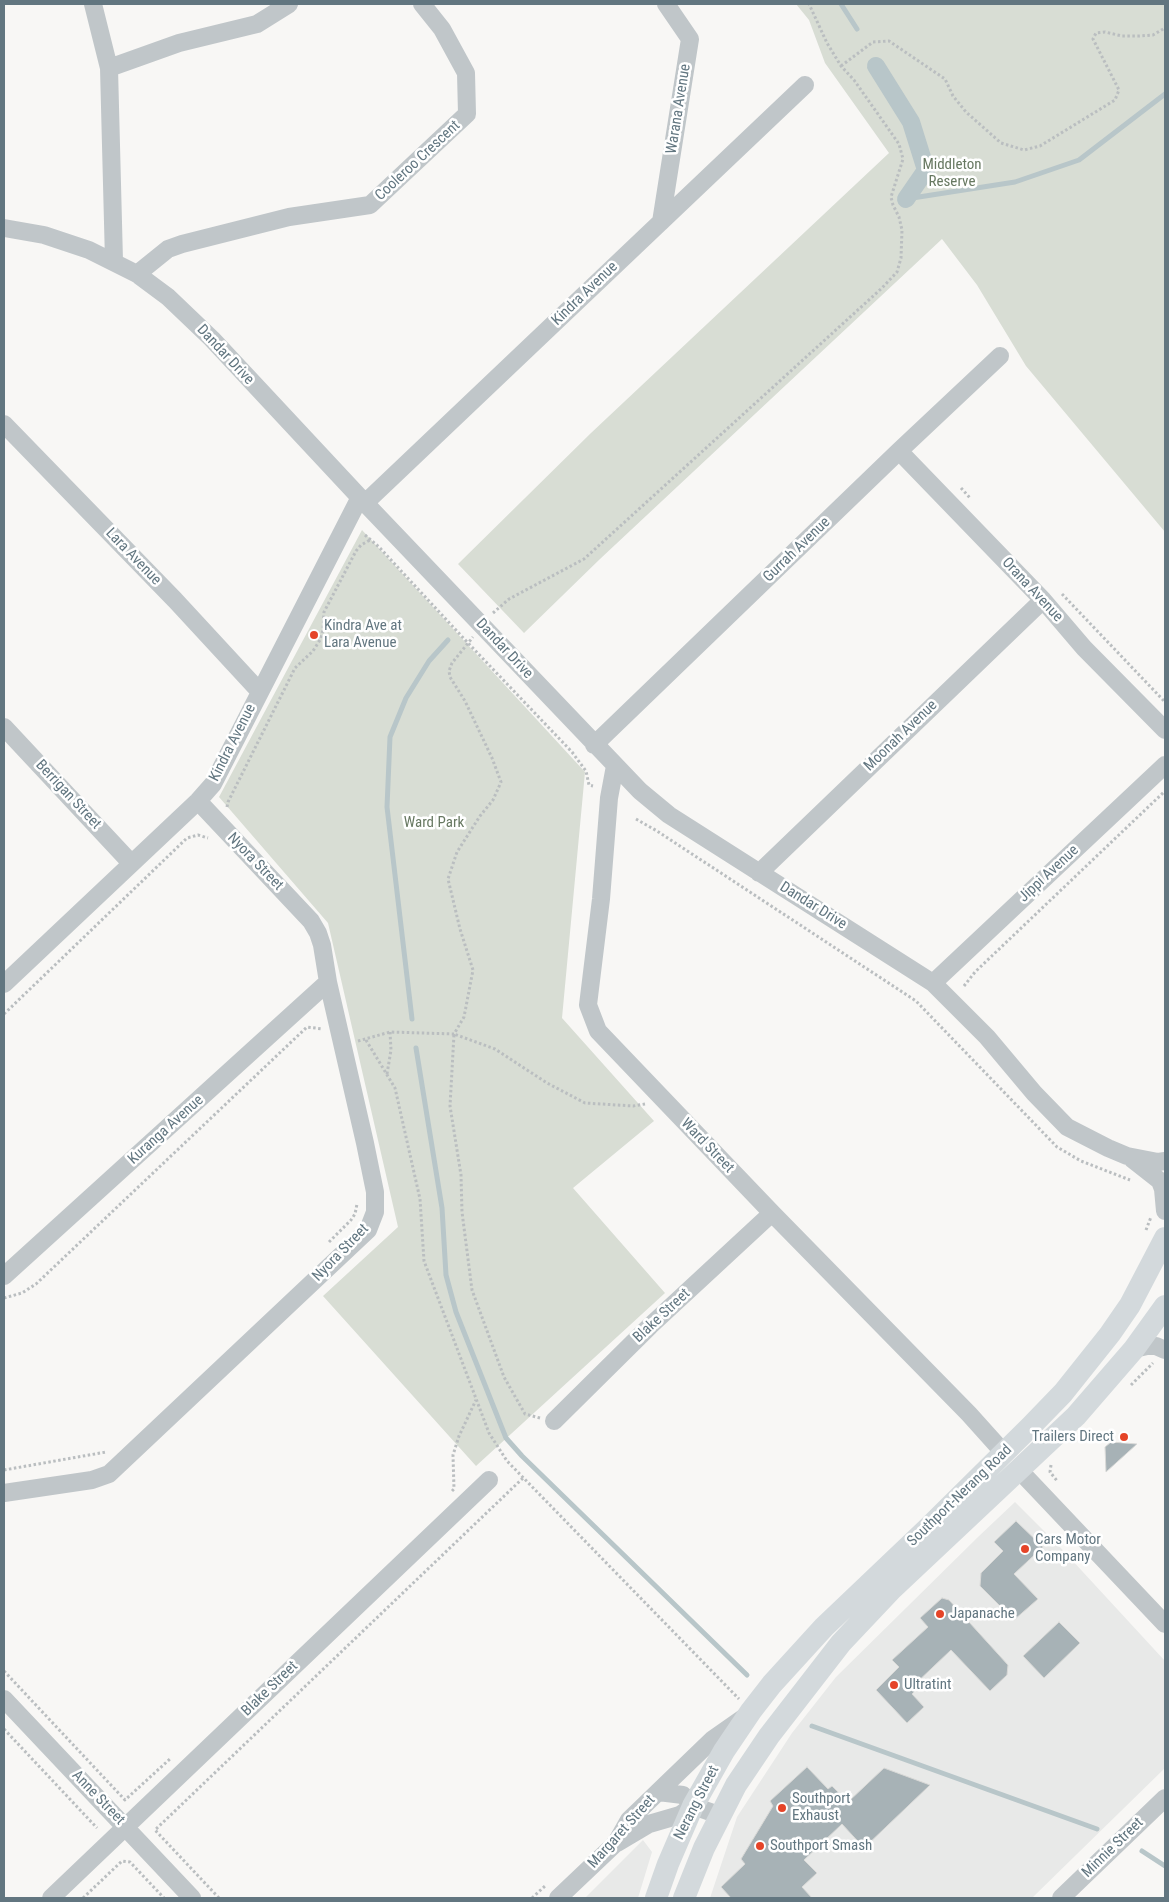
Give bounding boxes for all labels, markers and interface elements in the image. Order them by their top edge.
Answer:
street label: Warana Avenue [663,63,695,155]
street label: Cooleroo Crescent [372,117,464,205]
park label: Middleton Reserve [922,156,982,191]
street label: Kindra Avenue [548,258,622,330]
street label: Dandar Drive [193,321,257,389]
street label: Gurrah Avenue [760,514,834,586]
street label: Lara Avenue [101,525,165,589]
street label: Orana Avenue [998,554,1066,626]
street label: Dandar Drive [472,615,536,683]
place label: Kindra Ave at Lara Avenue [324,617,402,652]
marker: Kindra Ave at Lara Avenue [308,629,320,641]
street label: Moonah Avenue [861,697,941,775]
street label: Kindra Avenue [206,701,260,785]
street label: Berrigan Street [31,757,105,833]
park label: Ward Park [404,814,464,832]
street label: Nyora Street [223,829,287,895]
street label: Jippi Avenue [1015,842,1083,906]
street label: Dandar Drive [776,878,850,934]
street label: Kuranga Avenue [125,1091,207,1169]
street label: Ward Street [677,1115,737,1177]
street label: Nyora Street [309,1220,373,1286]
street label: Blake Street [630,1285,694,1347]
place label: Trailers Direct [1032,1428,1114,1446]
marker: Trailers Direct [1118,1431,1130,1443]
street label: Southport-Nerang Road [904,1441,1016,1551]
place label: Cars Motor Company [1035,1531,1101,1566]
marker: Cars Motor Company [1019,1543,1031,1555]
place label: Japanache [950,1605,1015,1623]
marker: Japanache [934,1608,946,1620]
street label: Blake Street [238,1658,302,1720]
place label: Ultratint [904,1676,951,1694]
marker: Ultratint [888,1679,900,1691]
street label: Nerang Street [671,1763,723,1843]
street label: Anne Street [68,1767,128,1829]
place label: Southport Exhaust [792,1790,851,1825]
street label: Margaret Street [585,1792,659,1872]
marker: Southport Exhaust [776,1802,788,1814]
street label: Minnie Street [1079,1814,1147,1882]
place label: Southport Smash [770,1837,872,1855]
marker: Southport Smash [754,1840,766,1852]

